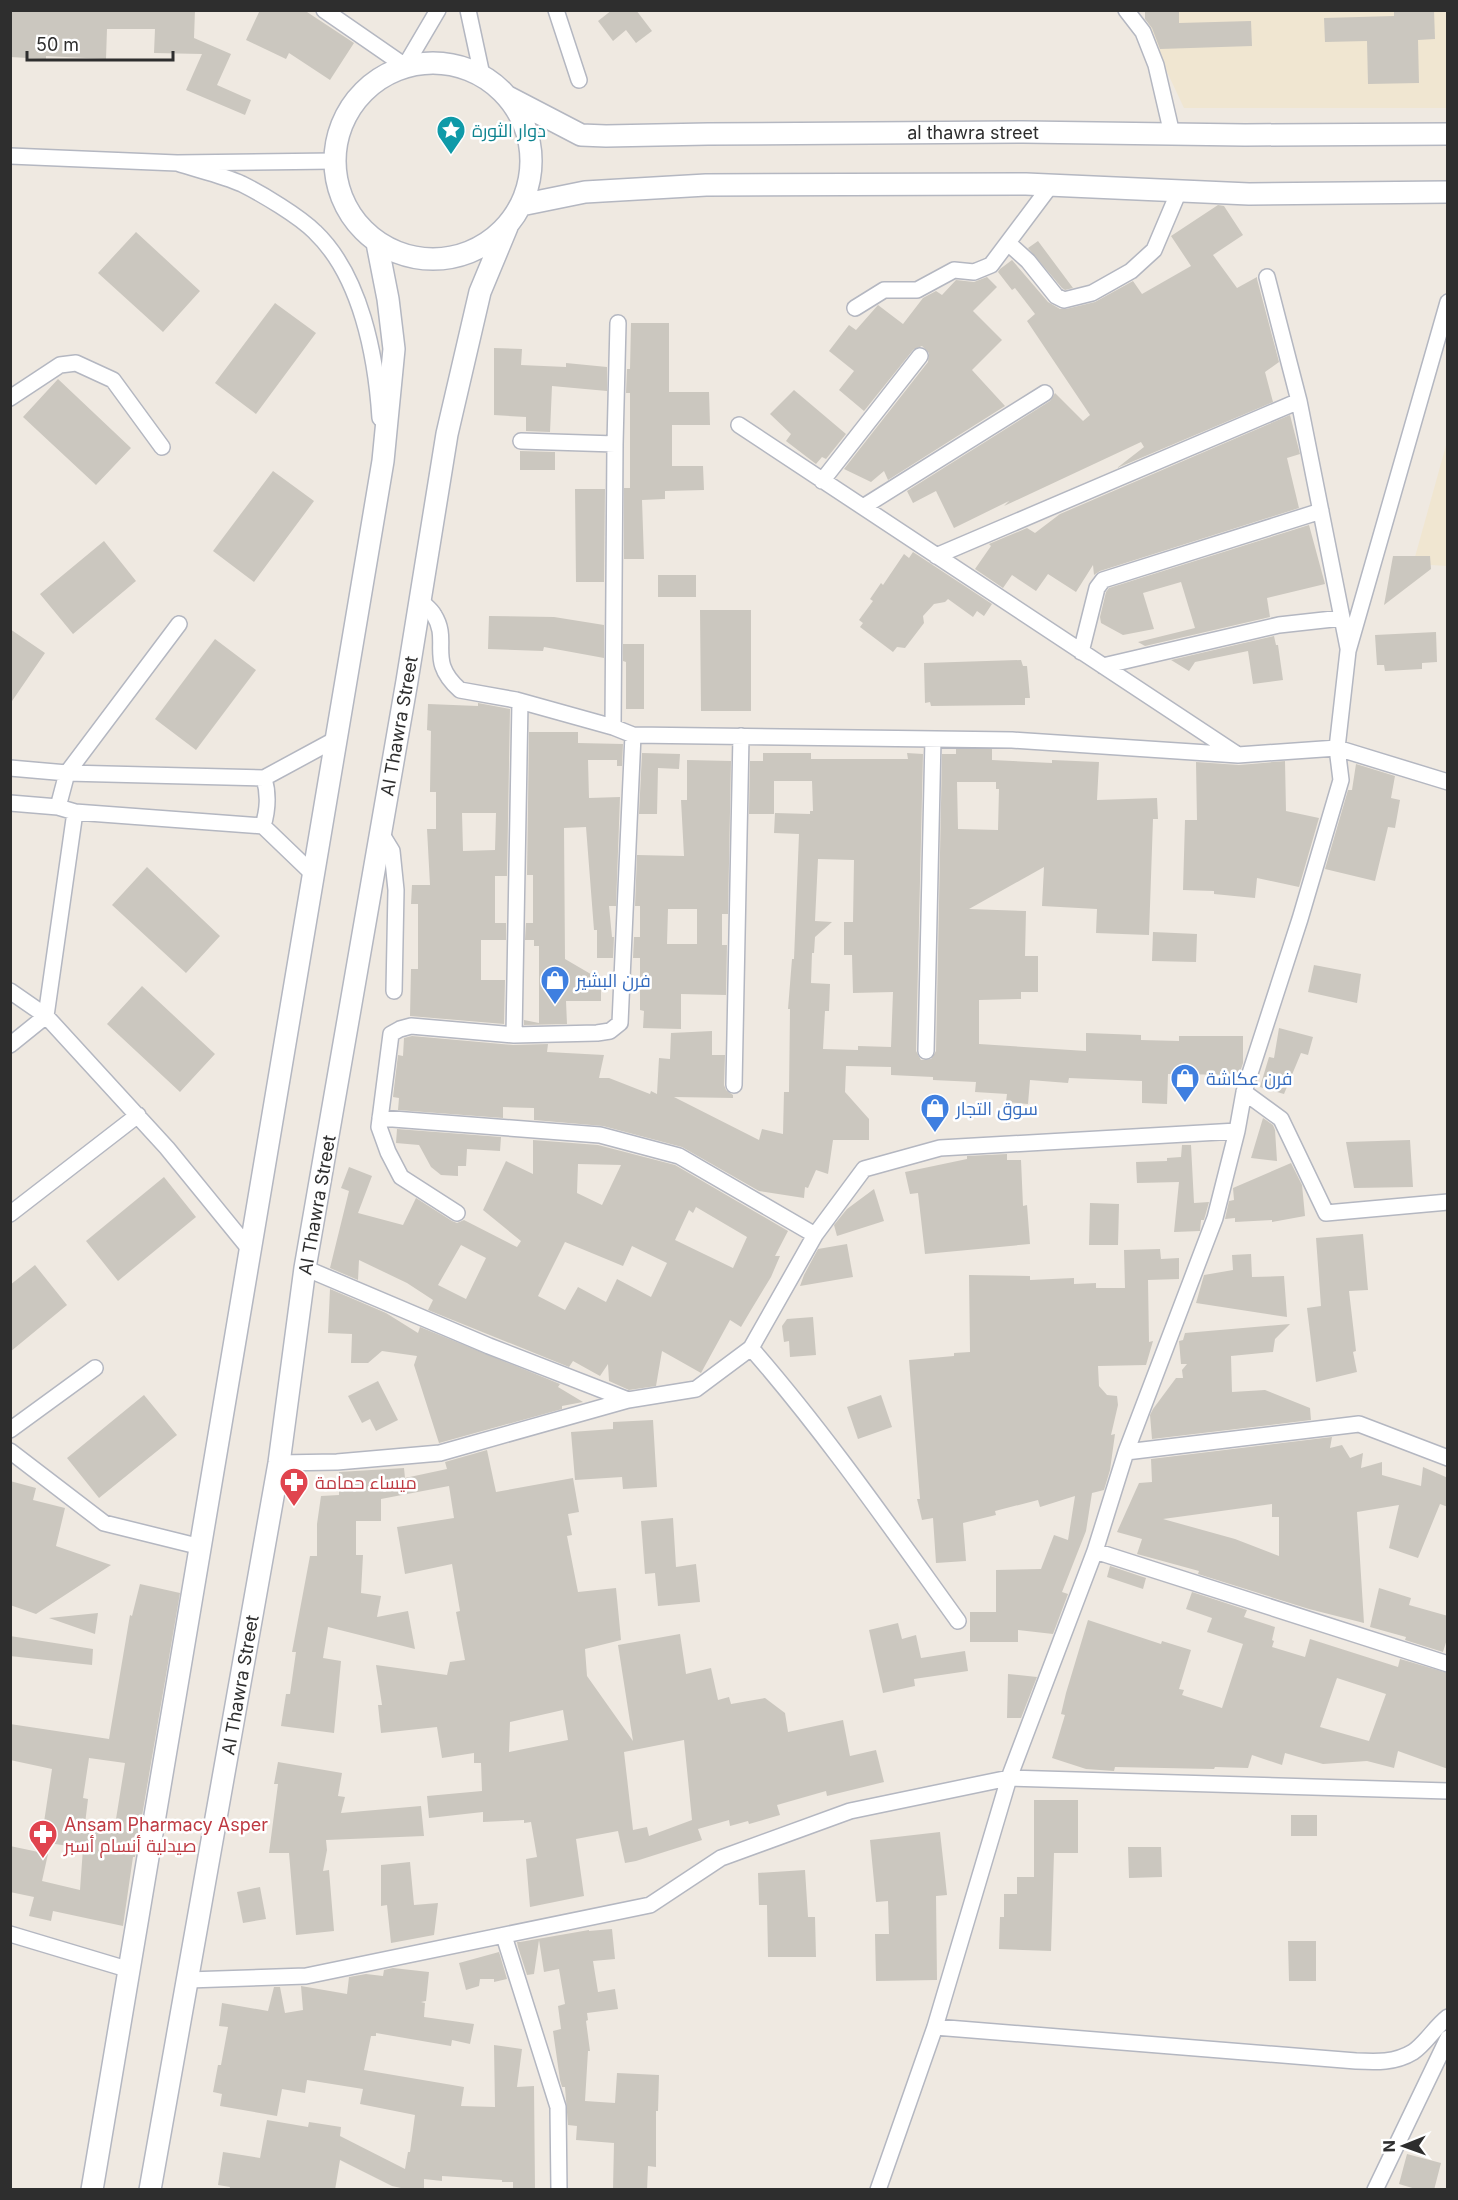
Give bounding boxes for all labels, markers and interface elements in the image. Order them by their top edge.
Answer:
scale bar [27,24,172,62]
text: 50 m [36,34,79,55]
place icon: دوار الثورة [435,114,467,156]
place label: دوار الثورة [472,120,546,142]
street label: al thawra street [907,122,1039,143]
street label: Al Thawra Street [376,654,422,798]
shop icon: فرن البشير [539,964,571,1006]
place label: فرن البشير [575,970,651,992]
shop icon: فرن عكاشة [1169,1062,1201,1104]
place label: فرن عكاشة [1206,1068,1292,1090]
shop icon: سوق التجار [919,1092,951,1134]
place label: سوق التجار [955,1098,1038,1121]
street label: Al Thawra Street [294,1133,340,1277]
pharmacy icon: ميساء حمامة [278,1466,310,1508]
place label: ميساء حمامة [315,1472,417,1493]
street label: Al Thawra Street [217,1613,263,1757]
place label: Ansam Pharmacy Asper صيدلية أنسام أسبر [63,1814,268,1858]
pharmacy icon: Ansam Pharmacy Asper صيدلية أنسام أسبر [27,1818,59,1860]
north arrow [1374,2116,1434,2176]
text: N [1379,2140,1399,2153]

